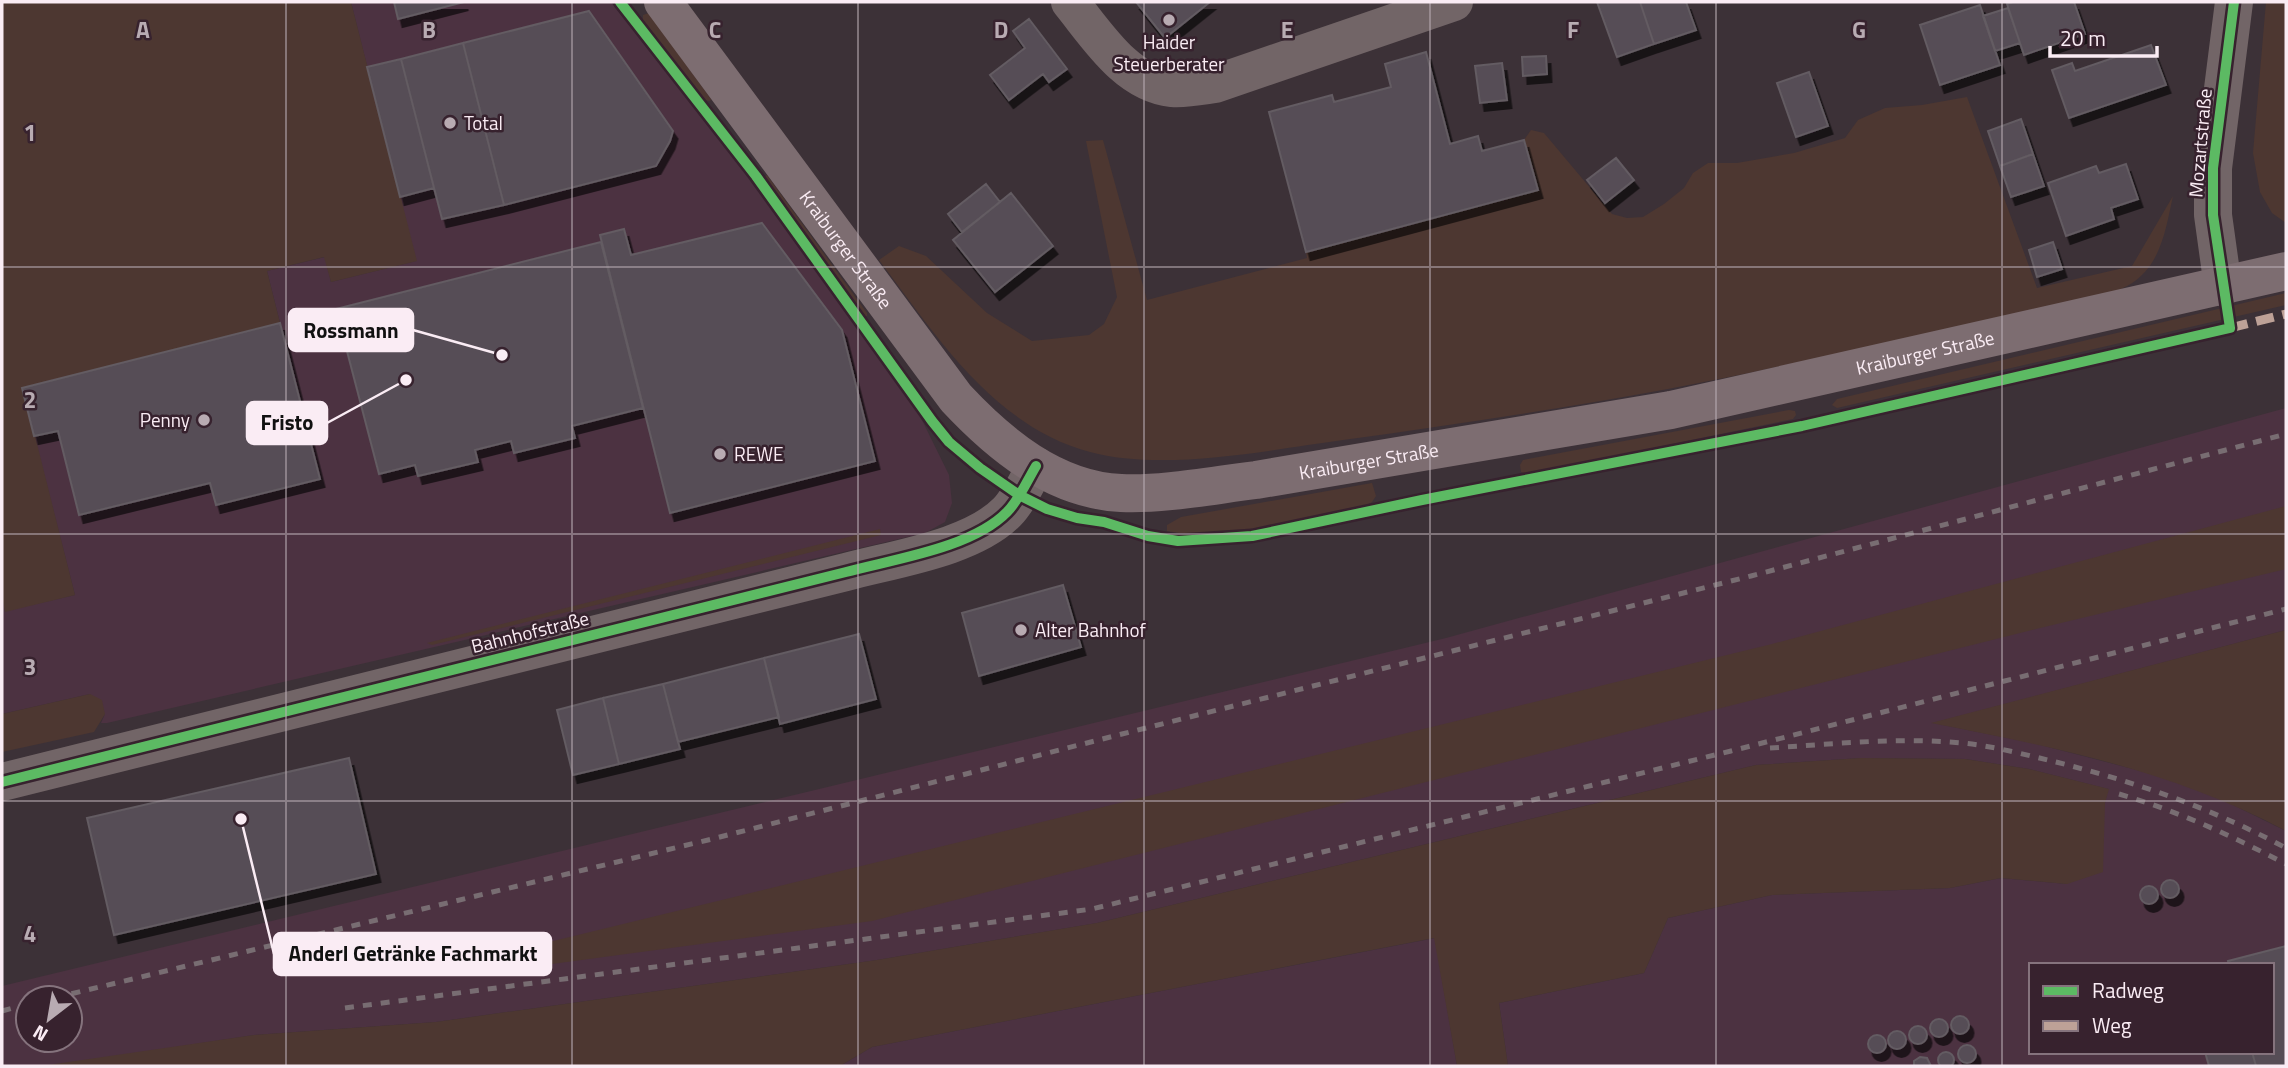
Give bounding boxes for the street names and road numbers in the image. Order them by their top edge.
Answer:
street label: Mozartstraße [2180,87,2219,199]
street label: Kraiburger Straße [793,184,900,315]
street label: Kraiburger Straße [1853,322,1997,382]
street label: Kraiburger Straße [1297,434,1441,487]
street label: Bahnhofstraße [468,603,592,660]

